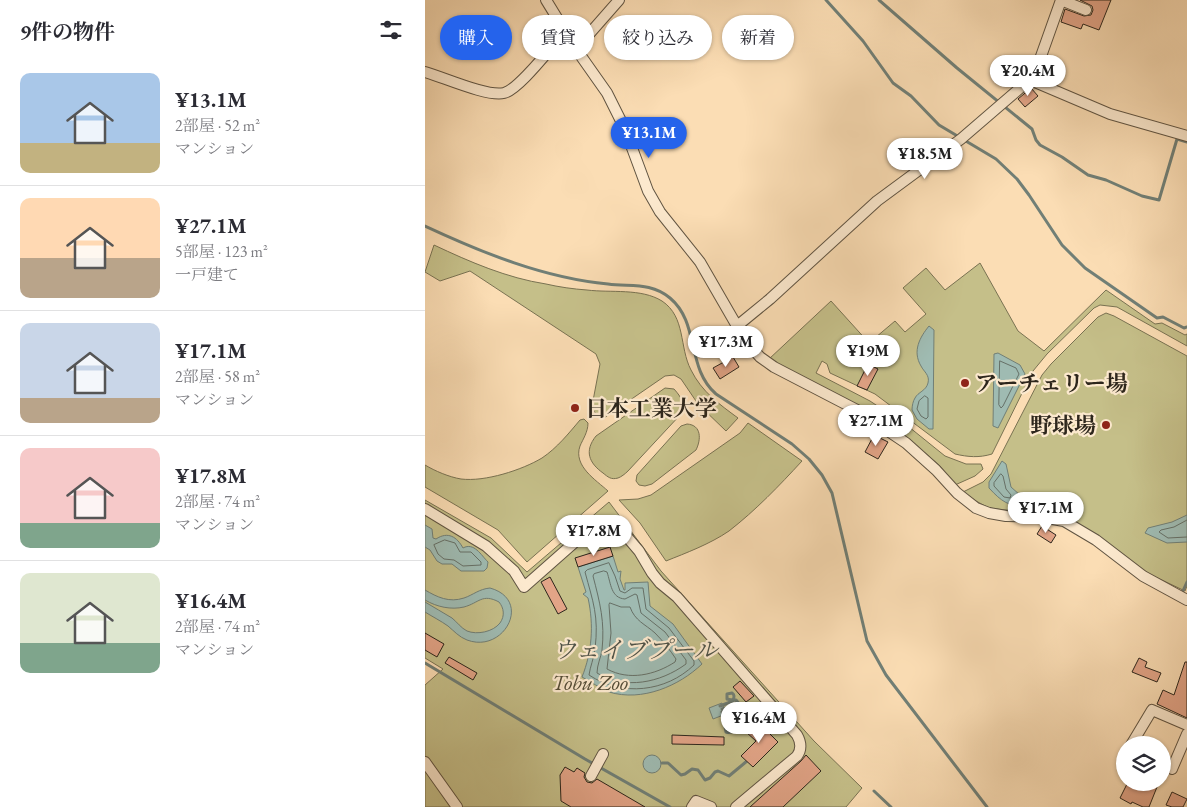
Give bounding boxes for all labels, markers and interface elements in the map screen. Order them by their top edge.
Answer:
chip: 購入 [440,15,512,60]
chip: 賃貸 [522,15,594,60]
chip: 絞り込み [604,15,712,60]
chip: 新着 [722,15,794,60]
icon: filters [377,16,405,44]
text: 9件の物件 [20,18,115,45]
pin: ¥20.4M [987,54,1069,97]
text: ¥20.4M [1001,60,1055,81]
text: ¥13.1M [175,86,246,113]
icon: home [60,93,120,153]
text: 2部屋 · 52 m² [175,115,260,136]
pin: ¥13.1M [608,116,690,159]
text: ¥13.1M [622,122,676,143]
text: マンション [175,138,254,159]
pin: ¥18.5M [884,138,966,180]
text: ¥18.5M [898,143,952,164]
text: ¥27.1M [175,212,246,239]
icon: home [60,218,120,278]
text: 5部屋 · 123 m² [175,241,268,262]
text: 一戸建て [175,264,239,285]
pin: ¥17.3M [685,326,767,368]
text: ¥17.3M [699,331,753,352]
pin: ¥19M [838,334,898,377]
text: ¥17.1M [175,337,246,364]
text: ¥19M [847,340,889,361]
icon: home [60,343,120,403]
text: 2部屋 · 58 m² [175,366,260,387]
place label: アーチェリー場 [975,369,1128,398]
marker: アーチェリー場 [959,377,971,389]
text: マンション [175,389,254,410]
place label: 日本工業大学 [585,394,717,423]
marker: 日本工業大学 [569,402,581,414]
pin: ¥27.1M [835,404,917,447]
text: ¥27.1M [849,410,903,431]
place label: 野球場 [1030,411,1096,440]
marker: 野球場 [1100,419,1112,431]
text: ¥17.8M [175,462,246,489]
icon: home [60,468,120,528]
text: 2部屋 · 74 m² [175,491,260,512]
pin: ¥17.1M [1005,492,1087,534]
text: ¥17.1M [1019,497,1073,518]
text: マンション [175,514,254,535]
pin: ¥17.8M [553,514,635,557]
text: ¥17.8M [567,520,621,541]
text: ¥16.4M [175,587,246,614]
icon: home [60,593,120,653]
text: 2部屋 · 74 m² [175,616,260,637]
water label: ウェイブプール [552,634,720,665]
text: マンション [175,639,254,660]
park label: Tobu Zoo [552,668,628,697]
pin: ¥16.4M [718,702,800,744]
text: ¥16.4M [732,707,786,728]
map controls [1116,736,1171,791]
button: layers [1116,736,1171,791]

